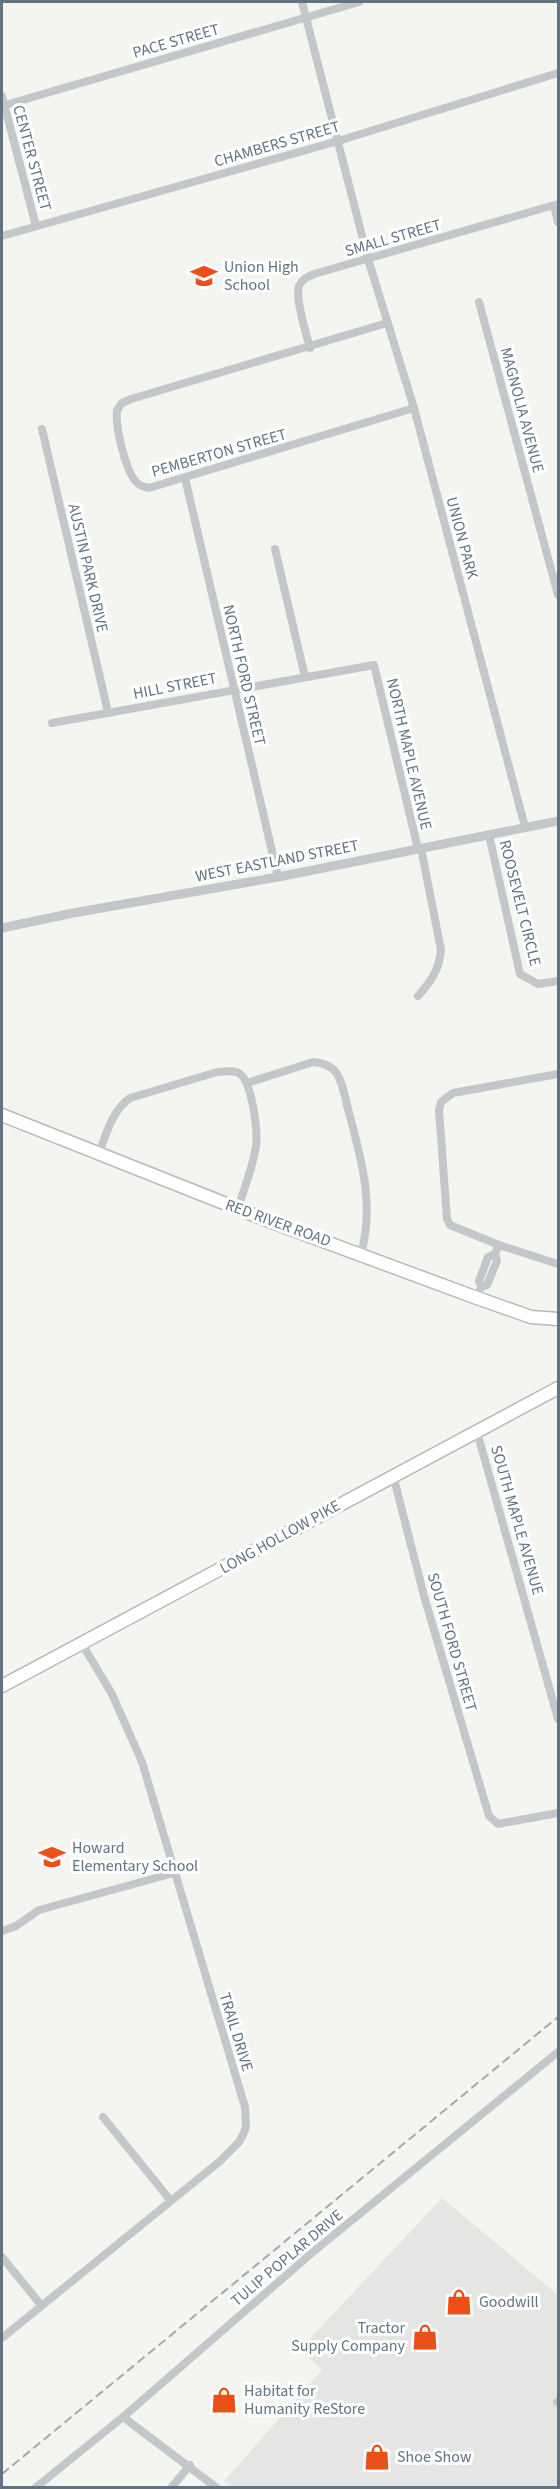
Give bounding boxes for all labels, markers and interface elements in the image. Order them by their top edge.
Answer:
street label: PACE STREET [130,18,222,64]
street label: CENTER STREET [7,103,57,214]
street label: CHAMBERS STREET [212,115,343,172]
street label: SMALL STREET [342,214,444,262]
place label: Union High School [224,256,299,296]
school or university icon: Union High School [189,261,219,291]
street label: MAGNOLIA AVENUE [495,345,549,475]
street label: PEMBERTON STREET [149,423,290,483]
street label: UNION PARK [440,494,484,582]
street label: AUSTIN PARK DRIVE [62,501,114,635]
street label: NORTH FORD STREET [217,602,271,748]
street label: HILL STREET [131,667,219,705]
street label: NORTH MAPLE AVENUE [381,676,437,832]
street label: WEST EASTLAND STREET [193,834,361,888]
street label: ROOSEVELT CIRCLE [494,838,546,968]
street label: RED RIVER ROAD [222,1194,334,1252]
street label: SOUTH MAPLE AVENUE [485,1443,549,1597]
street label: LONG HOLLOW PIKE [216,1495,344,1579]
street label: SOUTH FORD STREET [422,1570,482,1714]
place label: Howard Elementary School [72,1837,198,1877]
school or university icon: Howard Elementary School [37,1842,67,1872]
street label: TRAIL DRIVE [214,1990,258,2074]
street label: TULIP POPLAR DRIVE [226,2204,348,2312]
shop icon: Goodwill [444,2287,474,2317]
place label: Goodwill [479,2291,539,2313]
place label: Tractor Supply Company [291,2317,406,2357]
shop icon: Tractor Supply Company [410,2322,440,2352]
place label: Habitat for Humanity ReStore [244,2380,365,2420]
shop icon: Habitat for Humanity ReStore [209,2385,239,2415]
shop icon: Shoe Show [362,2442,392,2472]
place label: Shoe Show [397,2446,472,2468]

